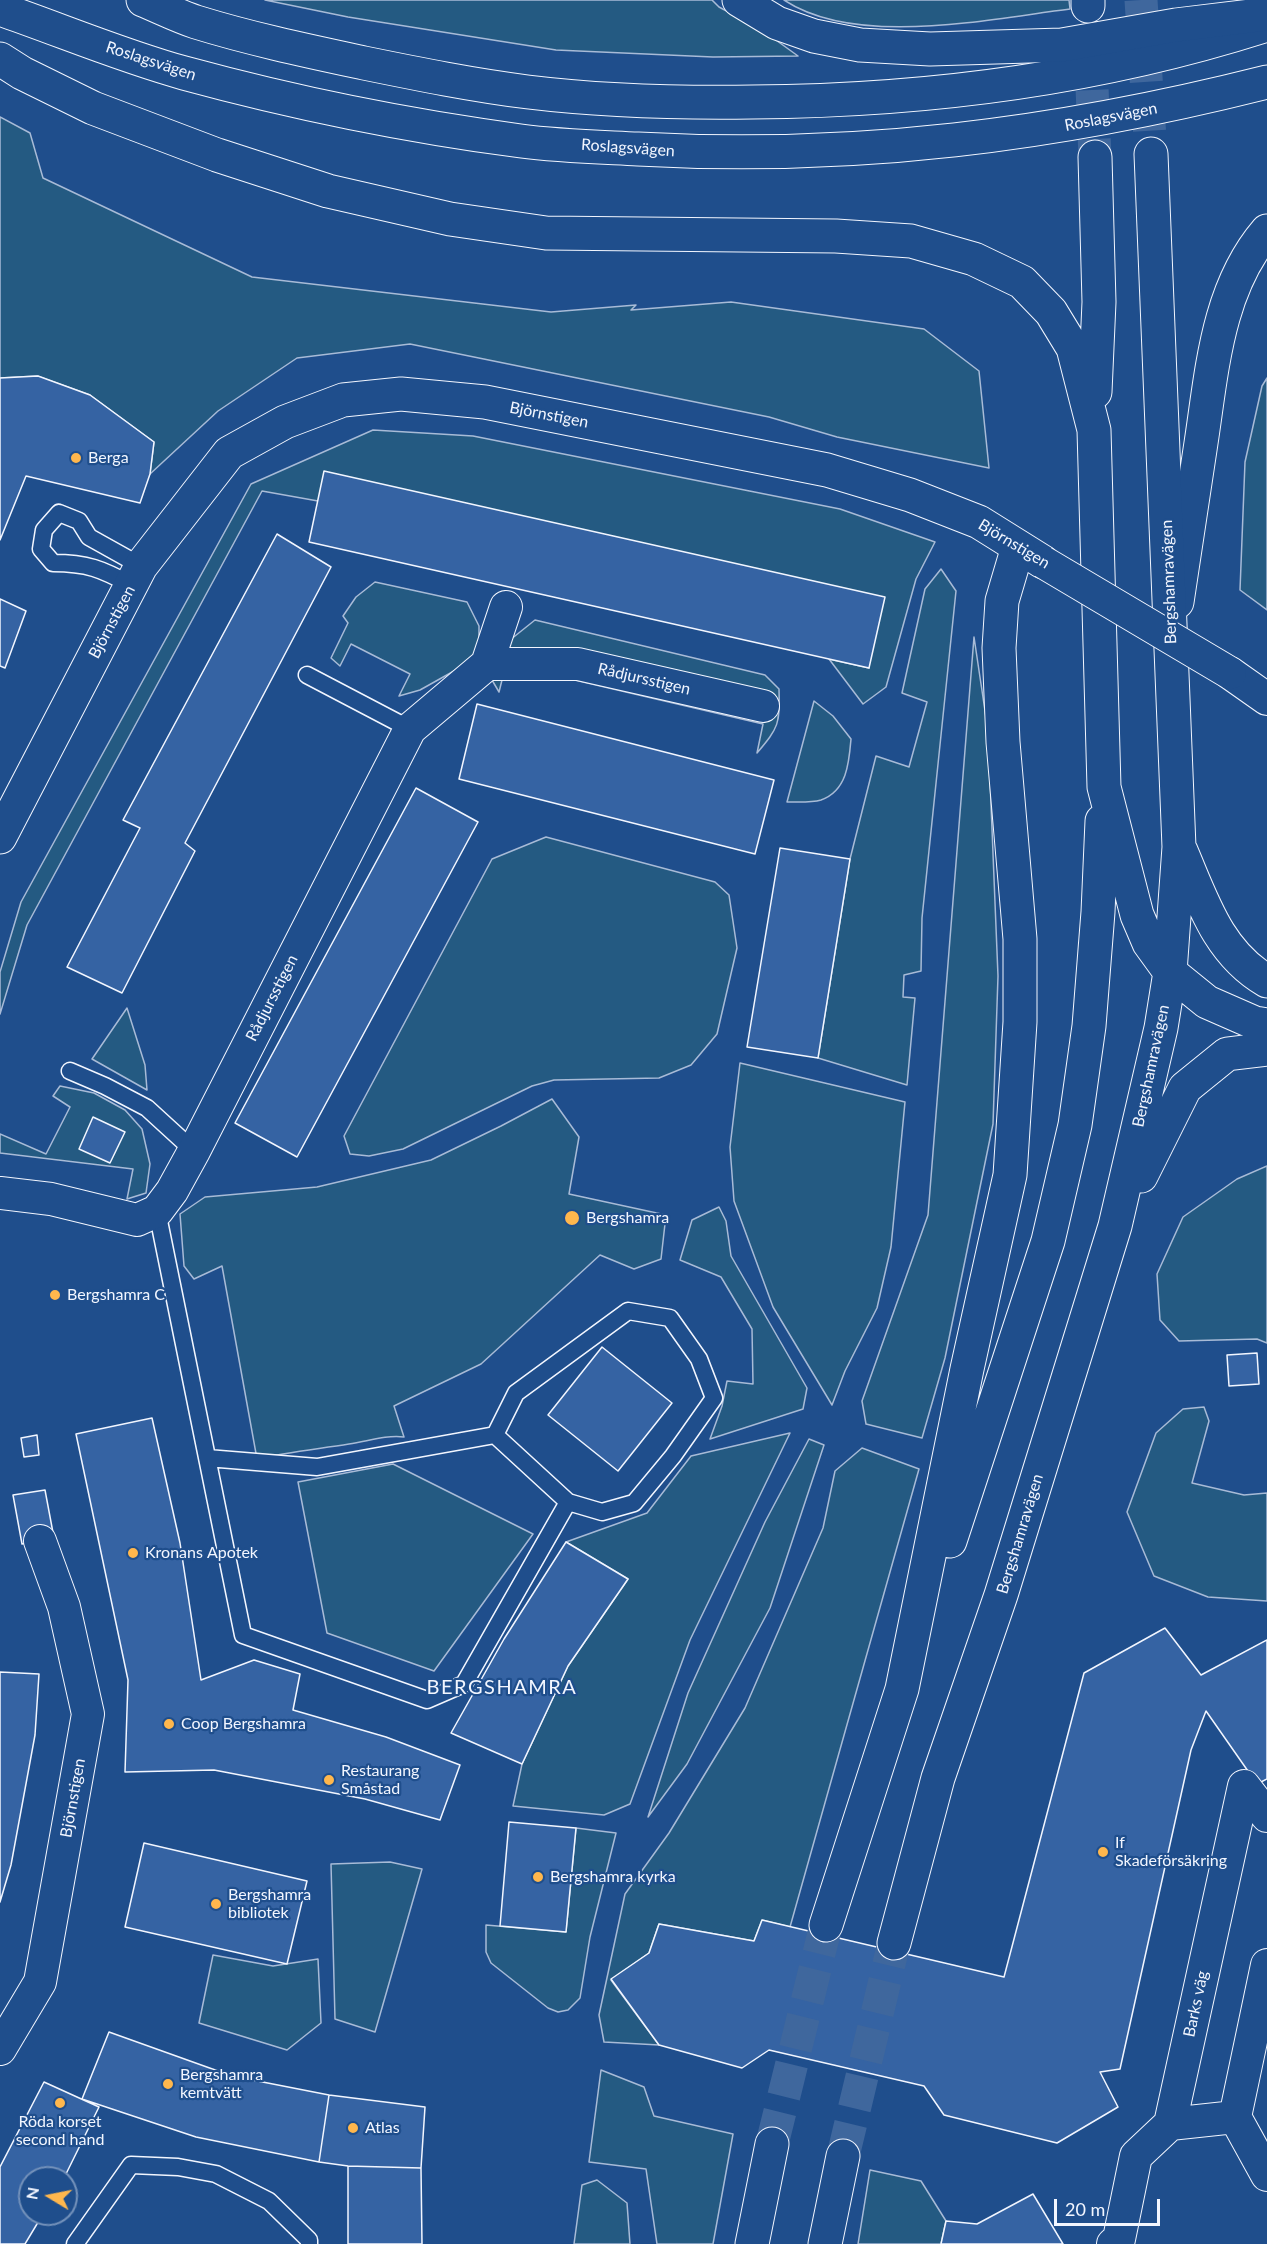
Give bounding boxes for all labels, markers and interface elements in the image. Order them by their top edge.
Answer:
street label: Roslagsvägen [103,37,199,85]
street label: Roslagsvägen [1063,99,1159,135]
street label: Roslagsvägen [580,135,676,161]
street label: Björnstigen [508,398,590,432]
place label: Berga [88,448,129,468]
marker: Berga [69,451,83,465]
street label: Björnstigen [975,515,1053,573]
street label: Bergshamravägen [1157,519,1181,645]
street label: Björnstigen [85,582,139,662]
street label: Rådjursstigen [596,659,692,699]
street label: Rådjursstigen [242,951,302,1045]
street label: Bergshamravägen [1129,1003,1173,1129]
place label: Bergshamra [586,1208,669,1228]
marker: Bergshamra [563,1209,581,1227]
place label: Bergshamra C [67,1285,165,1305]
marker: Bergshamra C [48,1288,62,1302]
street label: Bergshamravägen [993,1472,1047,1596]
place label: Kronans Apotek [145,1543,258,1563]
marker: Kronans Apotek [126,1546,140,1560]
district label: BERGSHAMRA [427,1676,577,1700]
place label: Coop Bergshamra [181,1714,306,1734]
marker: Coop Bergshamra [162,1717,176,1731]
street label: Björnstigen [57,1757,89,1839]
place label: Restaurang Småstad [341,1761,419,1799]
marker: Restaurang Småstad [322,1773,336,1787]
place label: If Skadeförsäkring [1115,1833,1227,1871]
marker: If Skadeförsäkring [1096,1845,1110,1859]
place label: Bergshamra kyrka [550,1867,676,1887]
marker: Bergshamra kyrka [531,1870,545,1884]
place label: Bergshamra bibliotek [228,1885,311,1923]
marker: Bergshamra bibliotek [209,1897,223,1911]
street label: Barks väg [1180,1969,1212,2039]
place label: Bergshamra kemtvätt [180,2065,263,2103]
marker: Bergshamra kemtvätt [161,2077,175,2091]
marker: Röda korset second hand [53,2096,67,2110]
place label: Röda korset second hand [16,2112,104,2150]
place label: Atlas [365,2118,400,2138]
marker: Atlas [346,2121,360,2135]
north arrow [18,2166,78,2226]
text: N [21,2185,42,2201]
scale bar [1057,2187,1164,2225]
text: 20 m [1065,2198,1105,2220]

